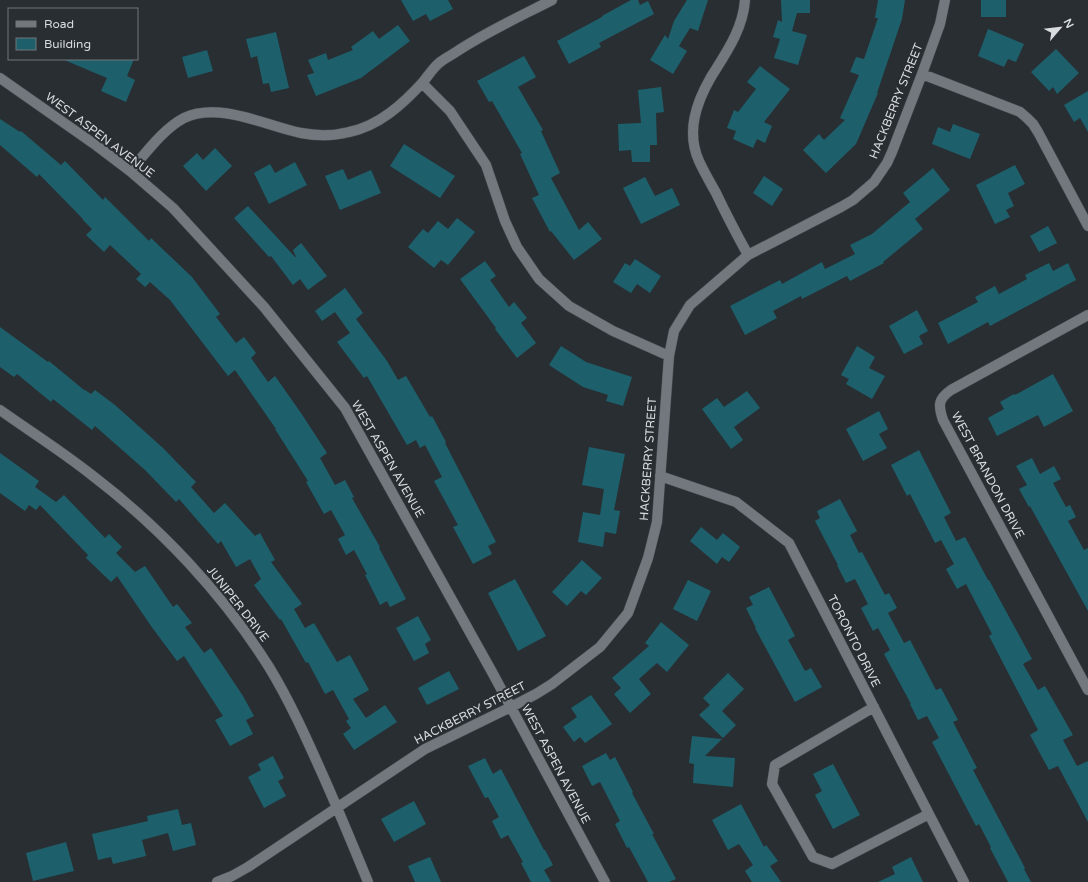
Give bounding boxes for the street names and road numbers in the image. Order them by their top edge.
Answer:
street label: HACKBERRY STREET [866,40,926,161]
street label: WEST ASPEN AVENUE [43,89,158,181]
street label: HACKBERRY STREET [637,396,659,521]
street label: WEST ASPEN AVENUE [349,398,427,520]
street label: WEST BRANDON DRIVE [949,409,1027,541]
street label: JUNIPER DRIVE [204,563,272,645]
street label: TORONTO DRIVE [825,593,883,690]
street label: HACKBERRY STREET [412,678,529,747]
street label: WEST ASPEN AVENUE [519,702,594,826]

